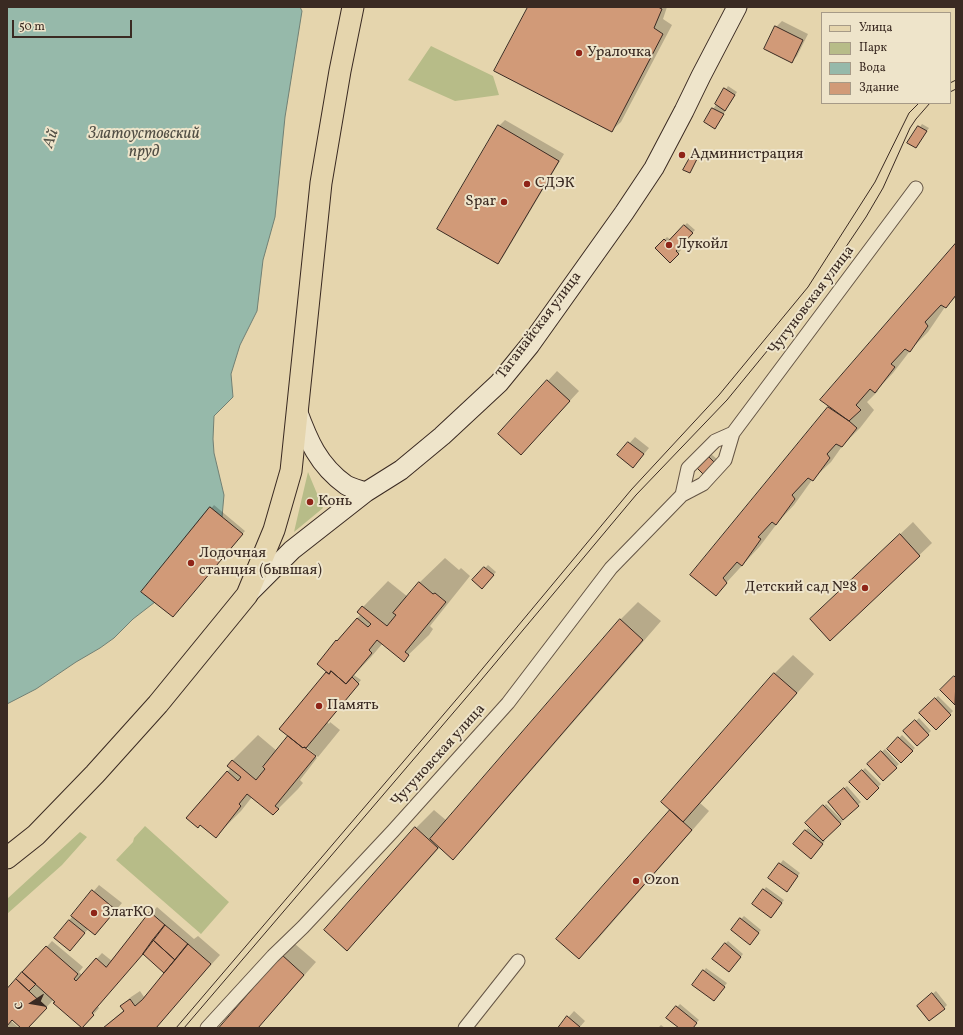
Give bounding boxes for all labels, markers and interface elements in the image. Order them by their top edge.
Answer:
scale bar [14,12,134,38]
legend [821,12,951,104]
text: 50 m [19,19,45,35]
text: Улица [859,20,892,36]
text: Парк [859,40,887,56]
place label: Уралочка [587,44,651,62]
marker: Уралочка [574,48,584,58]
text: Вода [859,60,886,76]
text: Здание [859,80,899,96]
water label: Златоустовский пруд [88,125,200,163]
water label: Ай [40,127,64,151]
place label: Администрация [690,146,803,164]
marker: Администрация [677,150,687,160]
place label: СДЭК [535,175,575,193]
marker: СДЭК [522,179,532,189]
place label: Spar [465,193,496,211]
marker: Spar [499,197,509,207]
place label: Лукойл [677,236,728,254]
marker: Лукойл [664,240,674,250]
street label: Чугуновская улица [765,243,859,359]
street label: Таганайская улица [494,269,586,383]
place label: Конь [318,493,352,511]
marker: Конь [305,497,315,507]
place label: Лодочная станция (бывшая) [199,545,322,580]
marker: Лодочная станция (бывшая) [186,558,196,568]
place label: Детский сад №8 [745,579,857,597]
marker: Детский сад №8 [860,583,870,593]
place label: Память [327,697,379,715]
marker: Память [314,701,324,711]
street label: Чугуновская улица [388,701,490,811]
place label: Ozon [644,872,679,890]
marker: Ozon [631,876,641,886]
place label: ЗлатКО [102,904,154,922]
marker: ЗлатКО [89,908,99,918]
north arrow [12,983,52,1023]
text: С [12,1001,28,1011]

